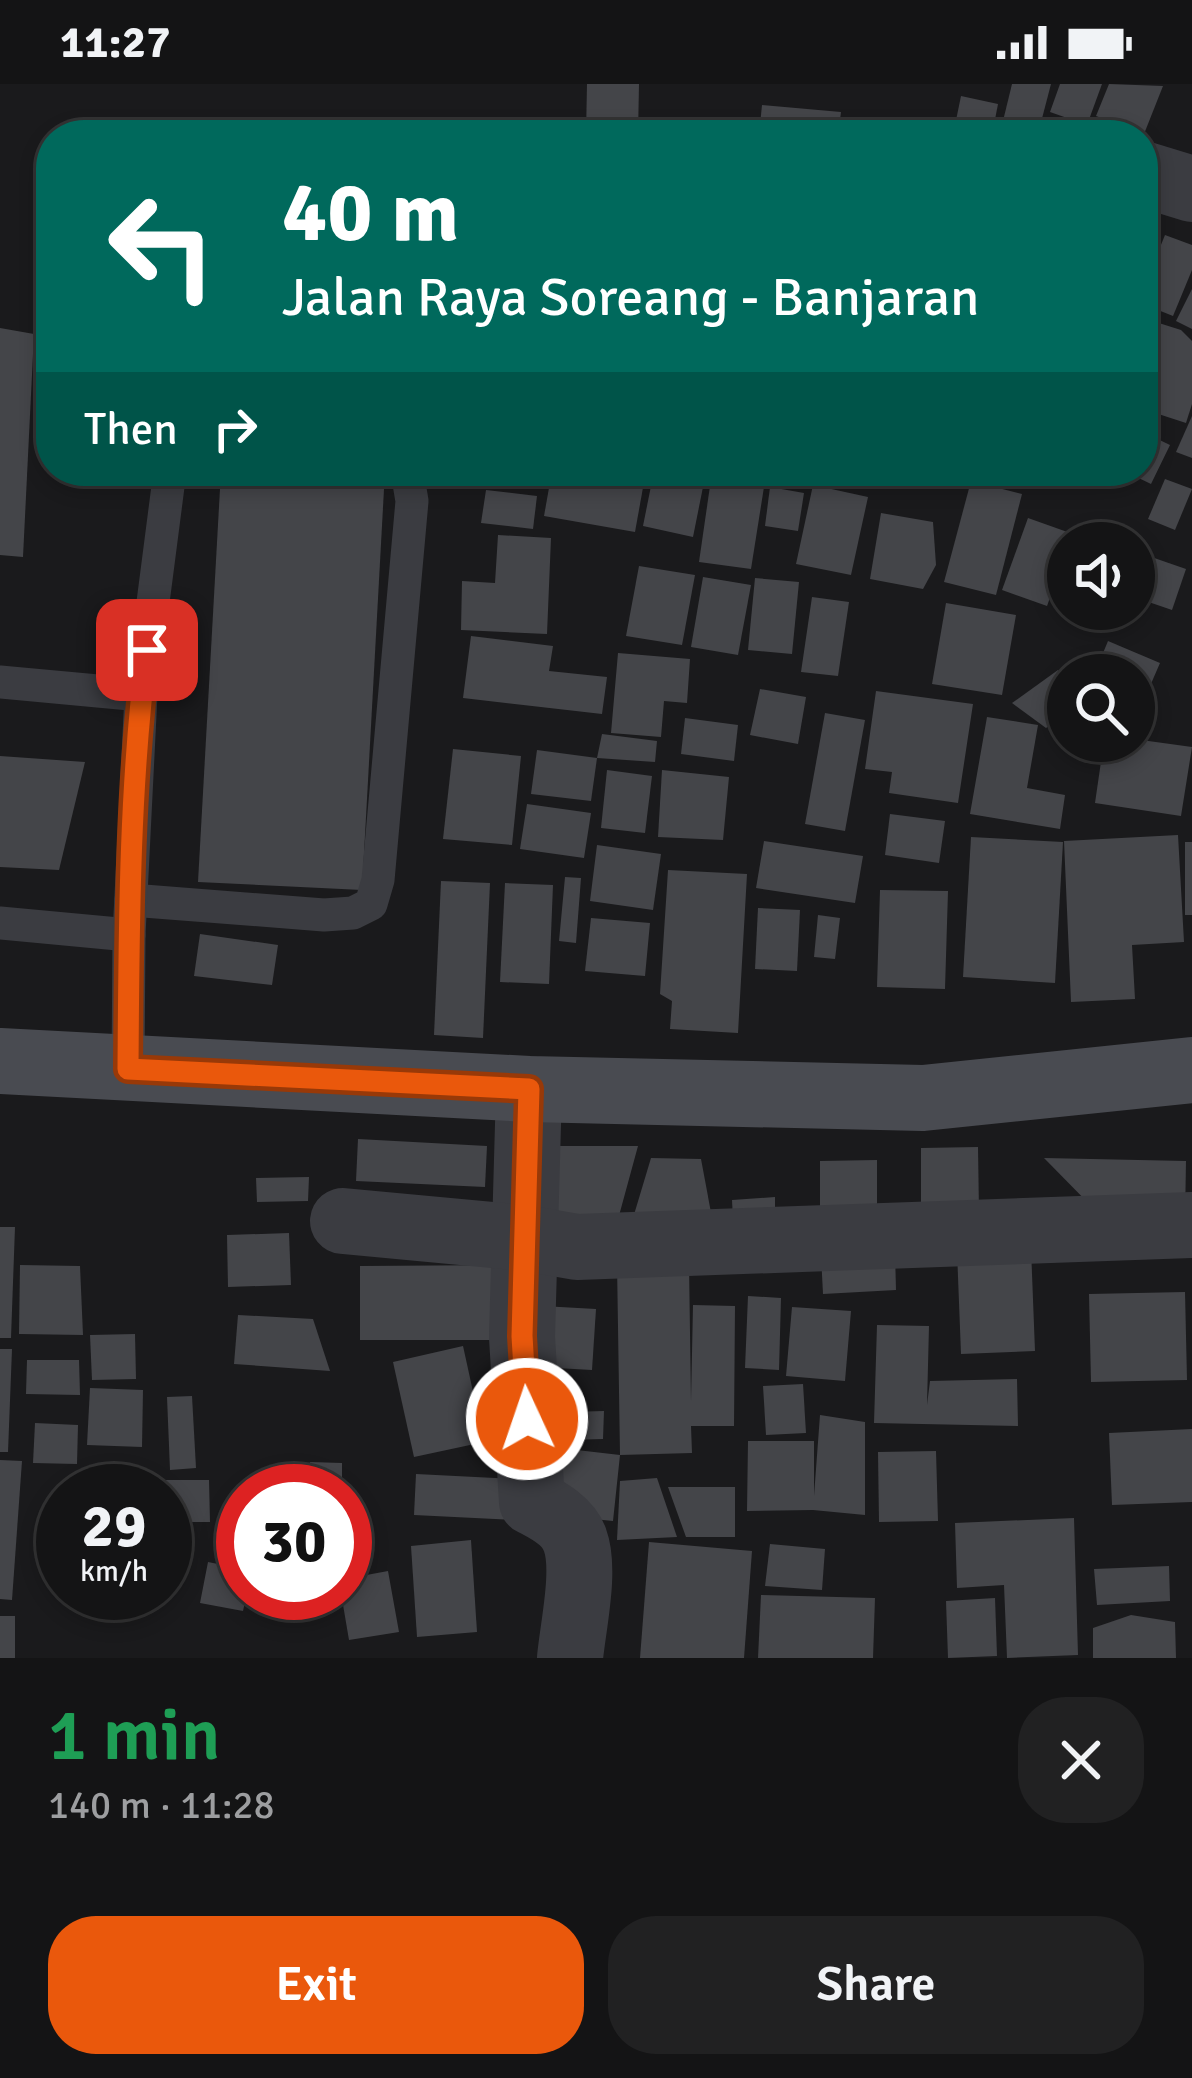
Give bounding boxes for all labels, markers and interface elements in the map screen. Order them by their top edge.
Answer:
text: 11:27 [60,15,170,70]
text: 40 m [282,161,459,265]
icon: left [84,168,240,324]
text: Jalan Raya Soreang - Banjaran [282,264,980,331]
icon: right [202,396,268,462]
text: Then [84,402,178,457]
map controls [1047,522,1155,762]
button: sound [1047,522,1155,630]
pin [96,599,198,701]
icon: arrive [114,617,180,683]
button: search [1047,654,1155,762]
position arrow [464,1356,590,1482]
speed limit sign: 30 [216,1464,372,1620]
text: 29 [82,1490,146,1564]
text: km/h [80,1553,148,1590]
text: 1 min [48,1691,220,1780]
button: close [1018,1697,1144,1823]
text: 140 m · 11:28 [48,1781,275,1829]
button: Exit [48,1916,584,2054]
button: Share [608,1916,1144,2054]

